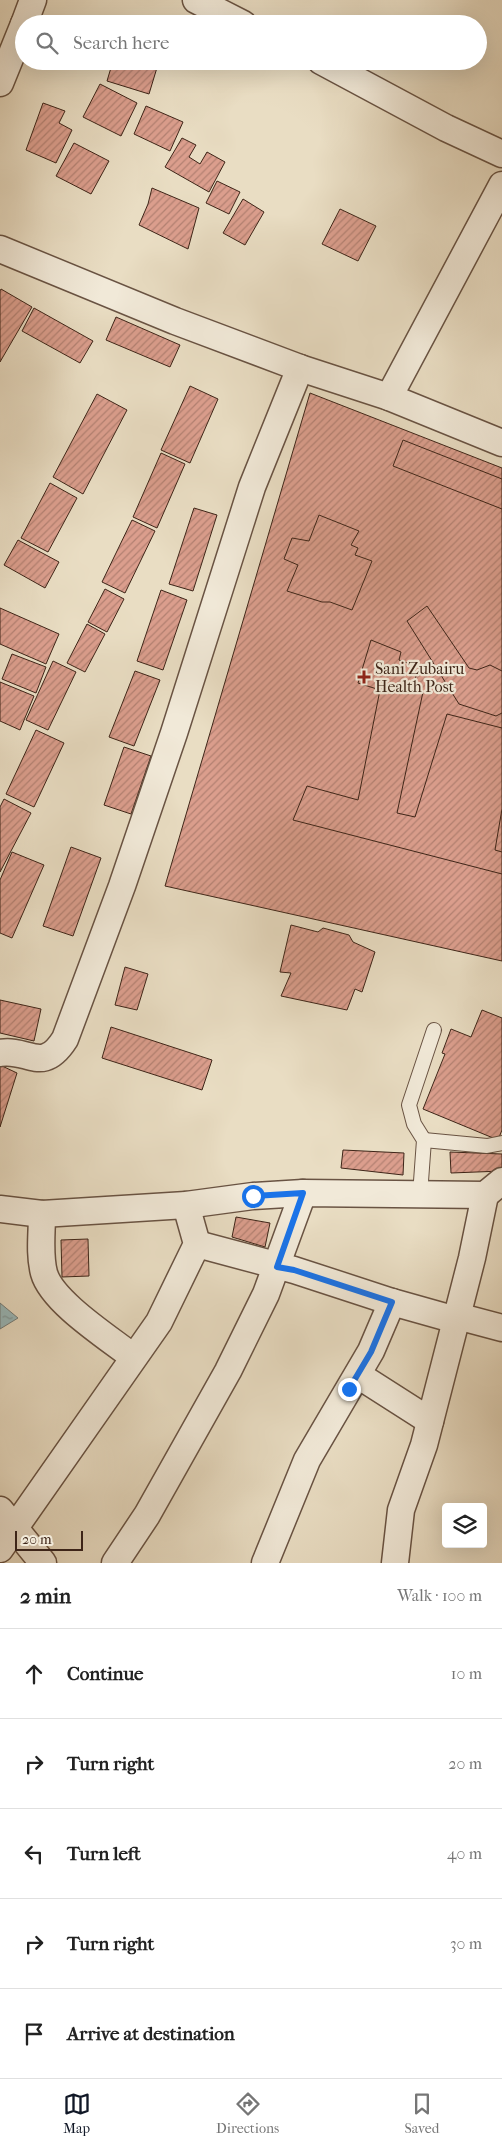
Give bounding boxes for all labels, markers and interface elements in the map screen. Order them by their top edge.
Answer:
search box [15,15,487,70]
icon: search [33,29,61,57]
text: Search here [73,32,169,54]
place label: Sani Zubairu Health Post [375,659,464,696]
marker: Sani Zubairu Health Post [357,670,371,684]
route start [242,1185,265,1208]
route end [338,1378,361,1401]
map controls [442,1503,487,1548]
button: layers [442,1503,487,1548]
scale bar [15,1528,82,1551]
text: 20 m [22,1531,52,1548]
text: 2 min [20,1584,71,1608]
text: Walk · 100 m [397,1586,482,1605]
icon: ahead [20,1660,48,1688]
text: Continue [67,1663,143,1685]
text: 10 m [451,1664,482,1683]
icon: right [20,1750,48,1778]
text: Turn right [67,1753,154,1775]
text: 20 m [448,1754,482,1773]
icon: left [20,1840,48,1868]
text: Turn left [67,1843,141,1865]
text: 40 m [447,1844,482,1863]
icon: right [20,1930,48,1958]
text: Turn right [67,1933,154,1955]
text: 30 m [450,1934,482,1953]
icon: arrive [20,2020,48,2048]
text: Arrive at destination [67,2023,235,2045]
tab: Map [63,2090,91,2137]
tab: Directions [216,2090,279,2137]
tab: Saved [405,2090,439,2137]

